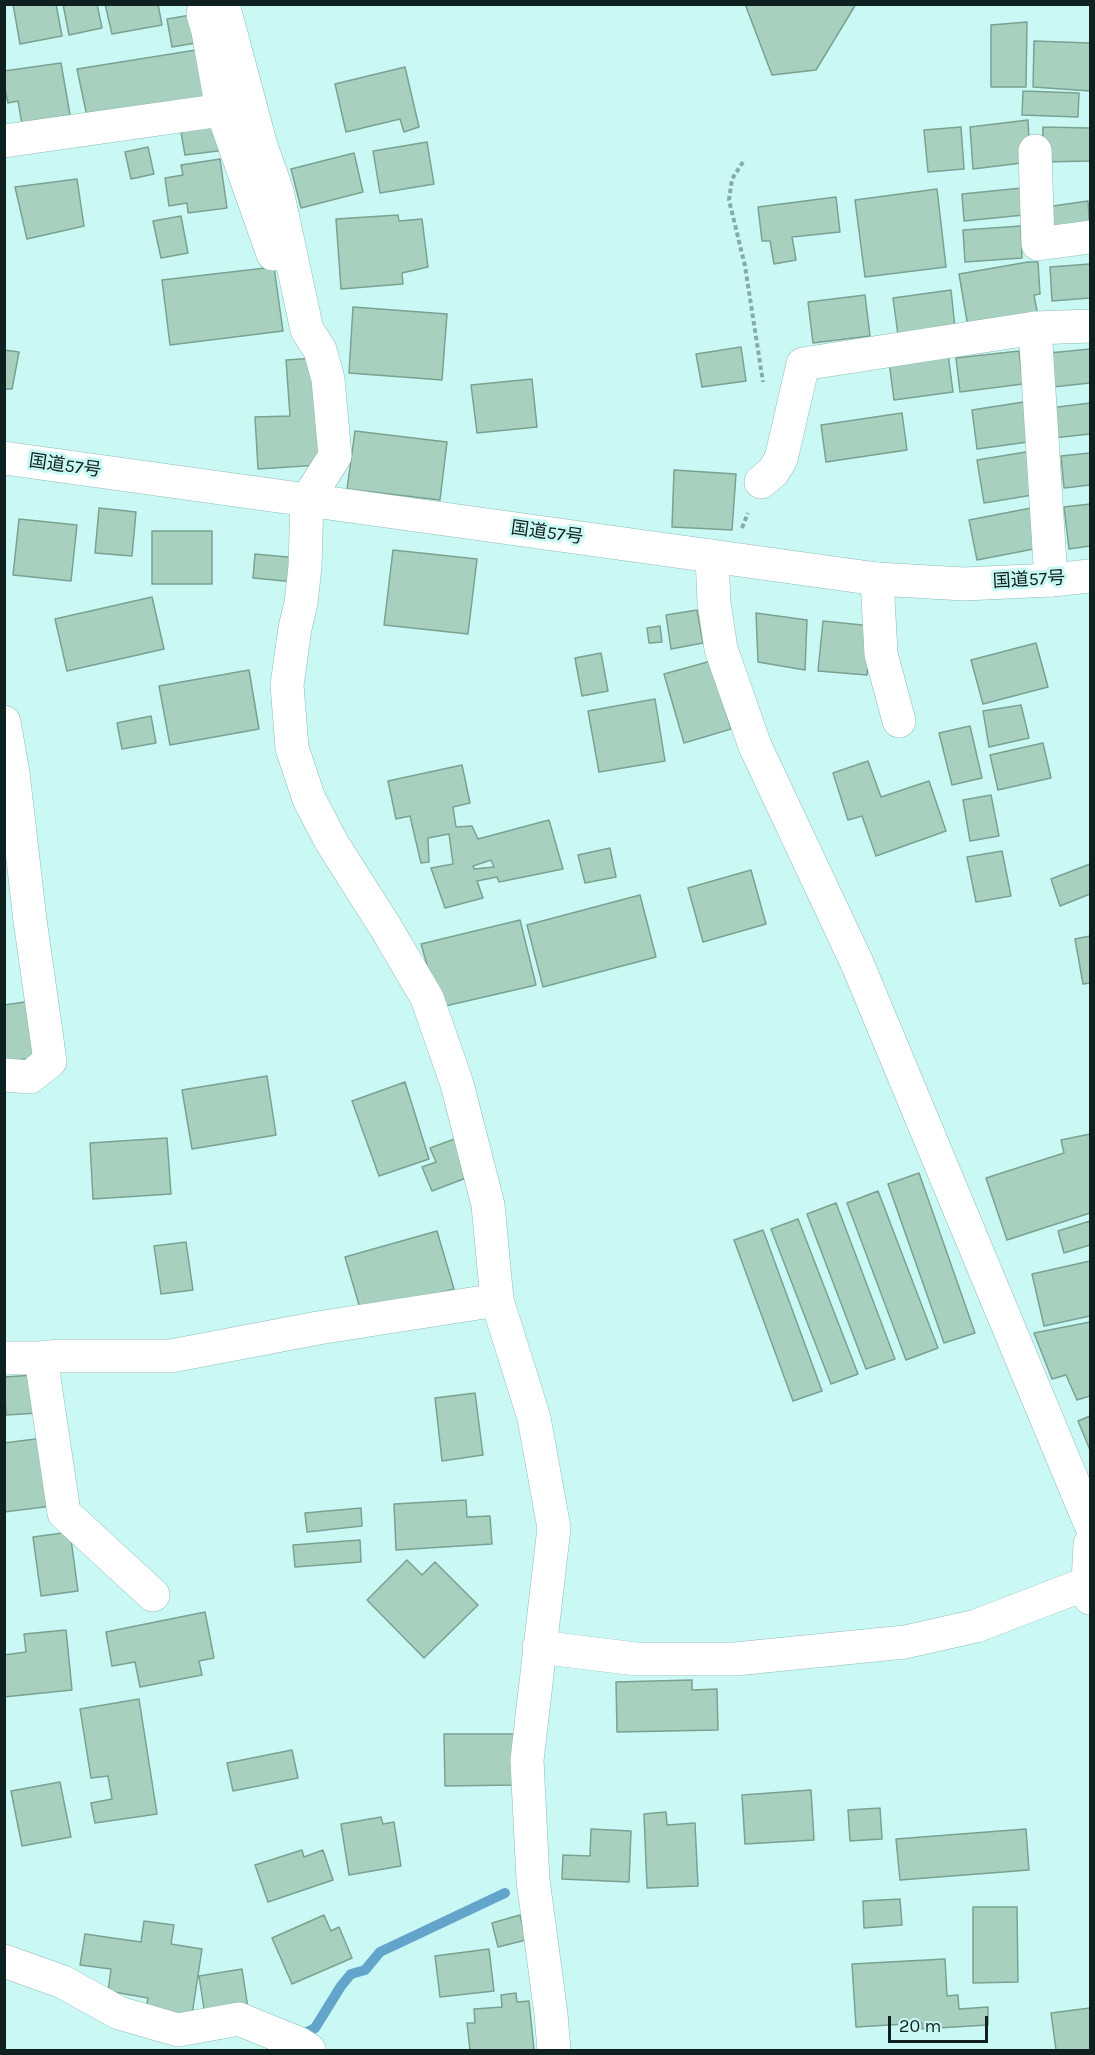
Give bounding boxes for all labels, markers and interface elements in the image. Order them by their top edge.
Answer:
street label: 国道57号 [28,450,102,482]
street label: 国道57号 [510,517,584,549]
street label: 国道57号 [992,567,1066,593]
scale bar [891,2004,992,2042]
text: 20 m [899,2015,941,2037]

